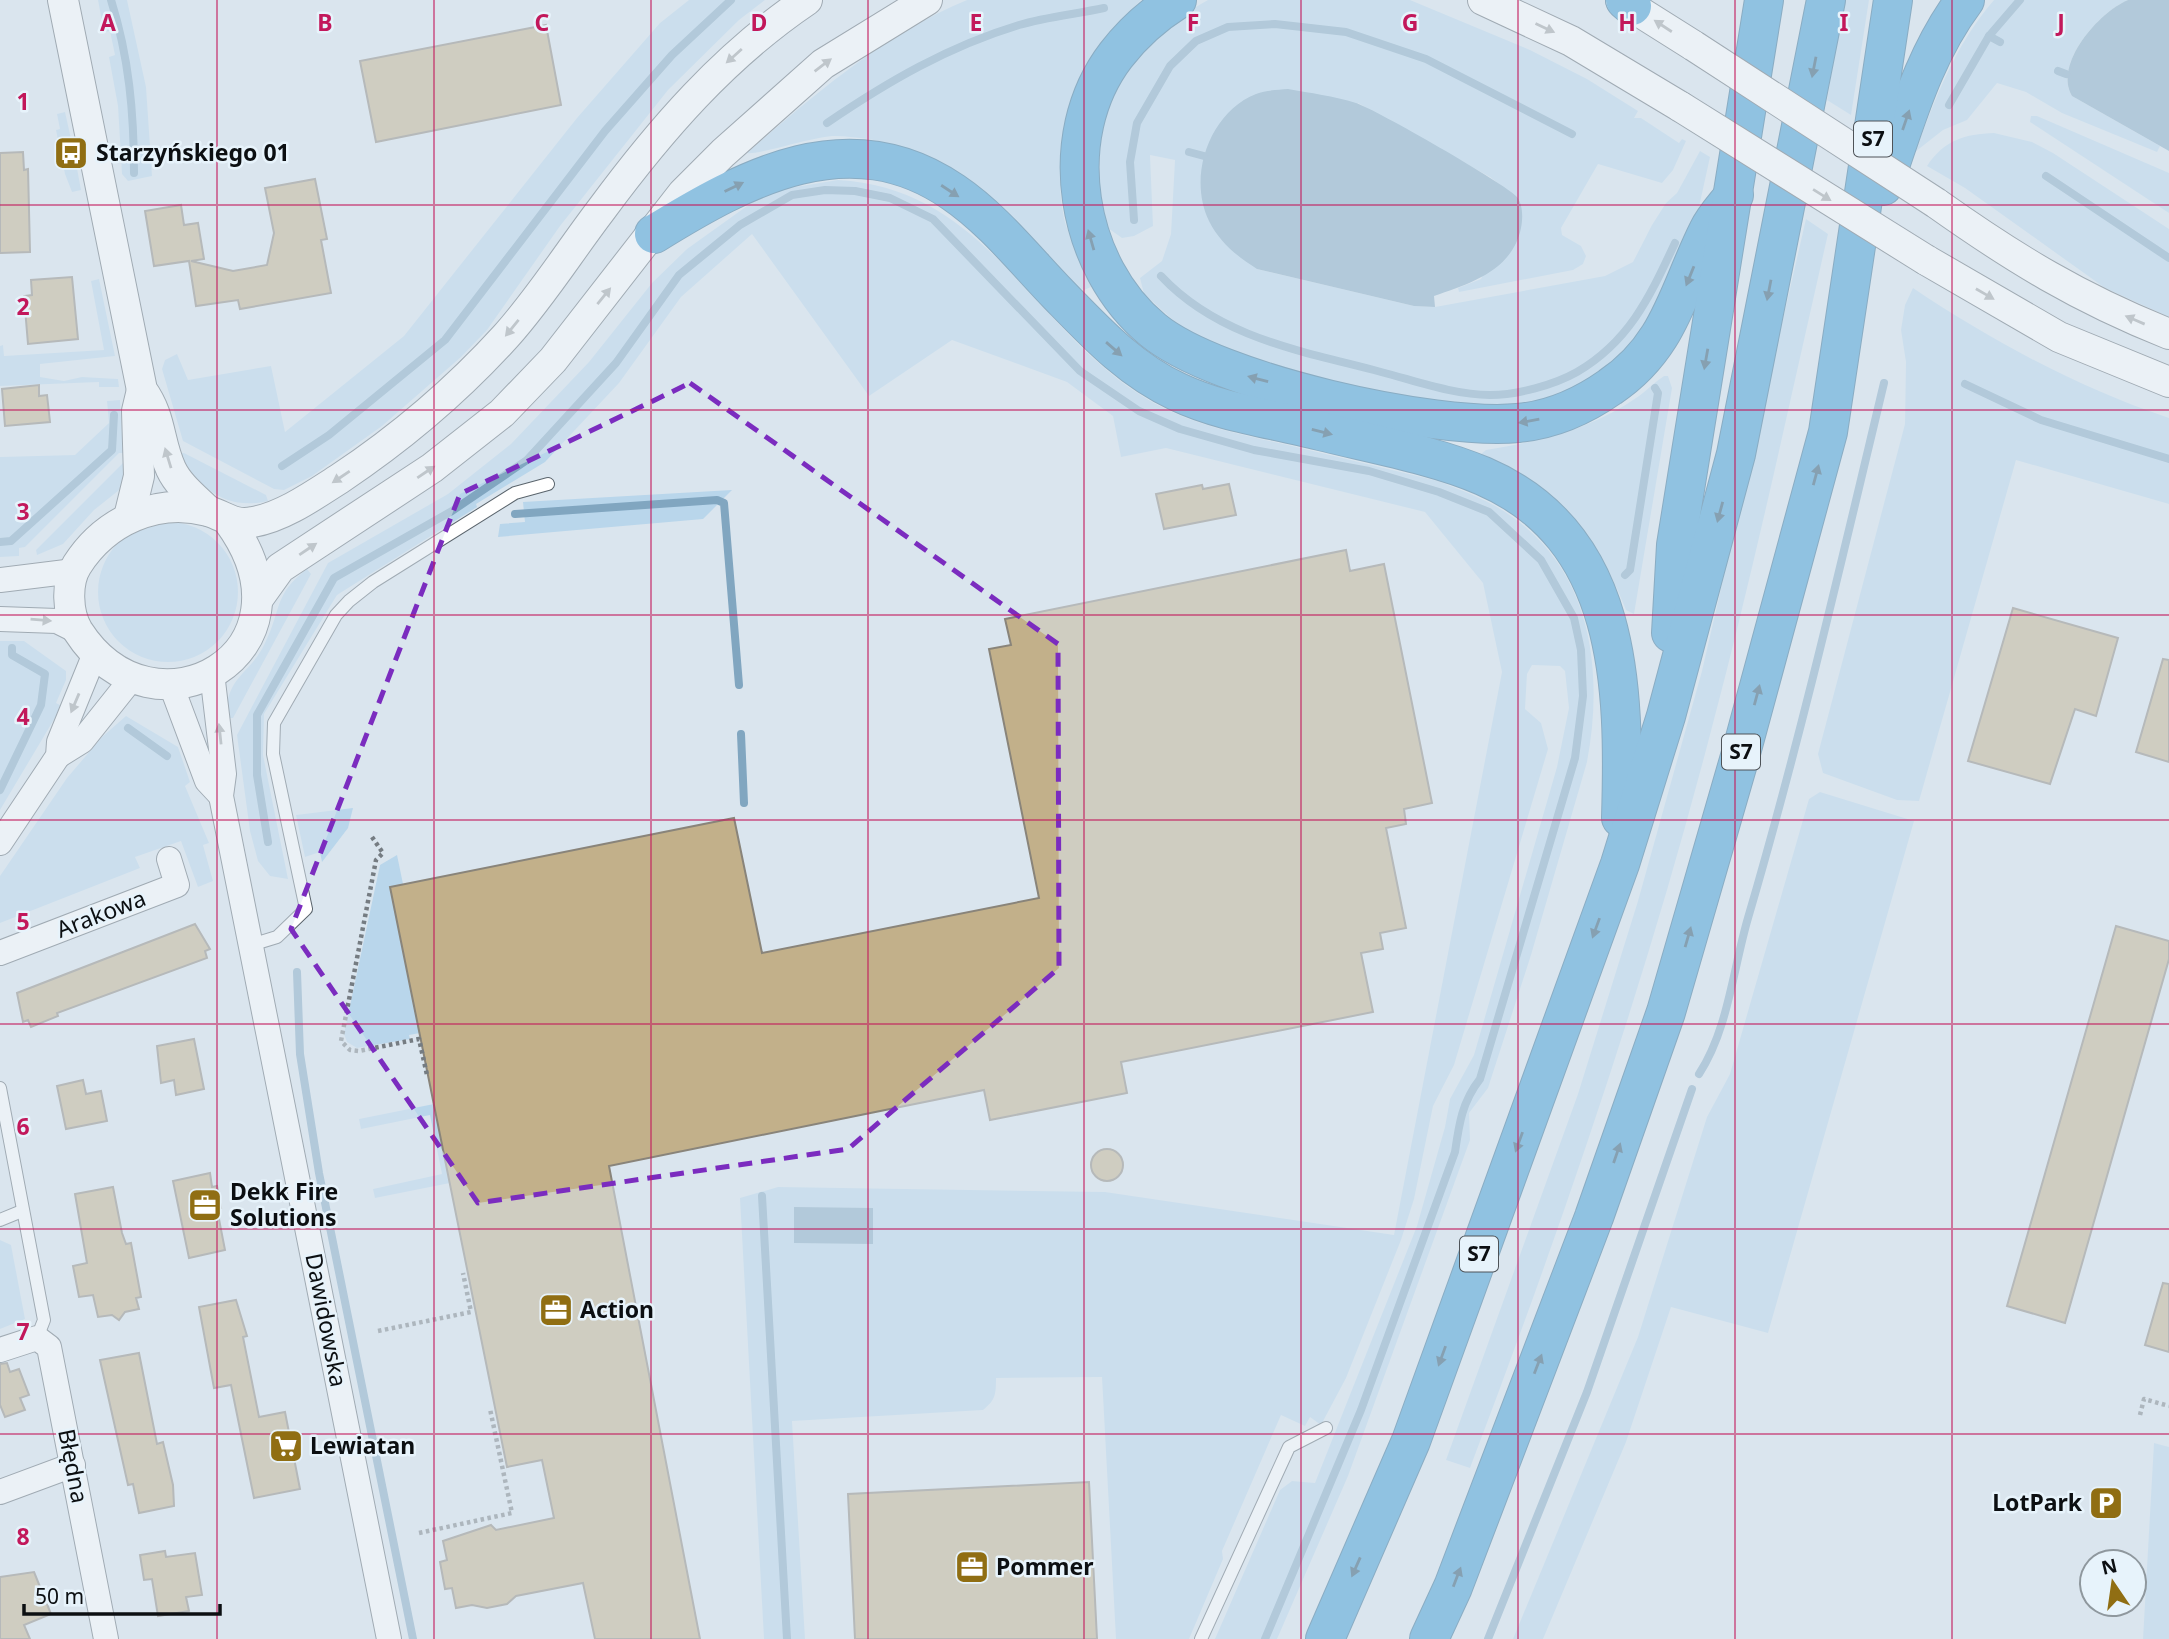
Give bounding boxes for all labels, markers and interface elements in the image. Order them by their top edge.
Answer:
text: A [100,6,116,38]
text: B [317,6,333,38]
text: C [535,6,550,38]
text: D [751,6,767,38]
text: E [970,6,982,38]
text: F [1187,6,1199,38]
text: G [1402,6,1418,38]
text: H [1618,6,1636,38]
text: I [1840,6,1849,38]
text: J [2055,6,2065,38]
one-way arrow [1653,19,1673,32]
one-way arrow [1535,23,1555,34]
one-way arrow [725,48,742,64]
one-way arrow [1808,56,1819,78]
one-way arrow [814,58,832,72]
text: 1 [16,85,30,117]
one-way arrow [1901,110,1912,131]
road number: S7 [1854,122,1892,156]
bus stop icon: Starzyńskiego 01 [52,134,90,172]
place label: Starzyńskiego 01 [96,136,290,168]
one-way arrow [724,181,744,193]
one-way arrow [941,184,960,197]
one-way arrow [1812,189,1832,202]
one-way arrow [1086,229,1096,250]
one-way arrow [1684,266,1695,287]
one-way arrow [1763,279,1774,301]
one-way arrow [596,287,611,305]
one-way arrow [1976,288,1995,301]
text: 2 [16,290,30,322]
one-way arrow [2125,314,2145,326]
one-way arrow [505,319,520,336]
one-way arrow [1105,341,1122,356]
one-way arrow [1700,348,1711,370]
one-way arrow [1247,373,1268,383]
one-way arrow [1518,415,1540,426]
one-way arrow [1311,427,1333,438]
one-way arrow [162,447,172,468]
one-way arrow [1811,464,1822,486]
one-way arrow [416,466,435,479]
one-way arrow [331,470,351,483]
text: 3 [16,495,30,527]
one-way arrow [1715,502,1725,523]
one-way arrow [298,543,317,556]
one-way arrow [30,615,52,626]
one-way arrow [1752,683,1763,705]
one-way arrow [69,693,81,713]
text: 4 [16,700,30,732]
one-way arrow [214,723,225,745]
road number: S7 [1722,734,1760,770]
street label: Arakowa [51,881,150,945]
text: 5 [16,905,30,937]
one-way arrow [1591,918,1602,939]
one-way arrow [1683,926,1694,948]
text: 6 [16,1110,30,1142]
one-way arrow [1513,1132,1524,1153]
one-way arrow [1612,1142,1623,1163]
place label: Dekk Fire Solutions [230,1175,338,1233]
office icon: Dekk Fire Solutions [186,1186,224,1224]
road number: S7 [1460,1236,1498,1272]
street label: Dawidowska [298,1250,356,1389]
office icon: Action [537,1291,575,1329]
place label: Action [580,1293,654,1325]
text: 7 [16,1315,30,1347]
one-way arrow [1436,1346,1447,1367]
one-way arrow [1533,1354,1544,1375]
street label: Błędna [51,1426,97,1506]
supermarket icon: Lewiatan [267,1427,305,1465]
place label: Lewiatan [310,1429,415,1461]
parking icon: LotPark [2087,1484,2125,1522]
place label: LotPark [1992,1486,2083,1518]
text: 8 [16,1520,30,1552]
office icon: Pommer [953,1548,991,1586]
north arrow [2078,1548,2148,1618]
place label: Pommer [996,1550,1094,1582]
text: N [2099,1552,2120,1581]
one-way arrow [1350,1557,1362,1577]
one-way arrow [1451,1566,1462,1587]
scale bar [24,1572,220,1616]
text: 50 m [35,1582,84,1610]

